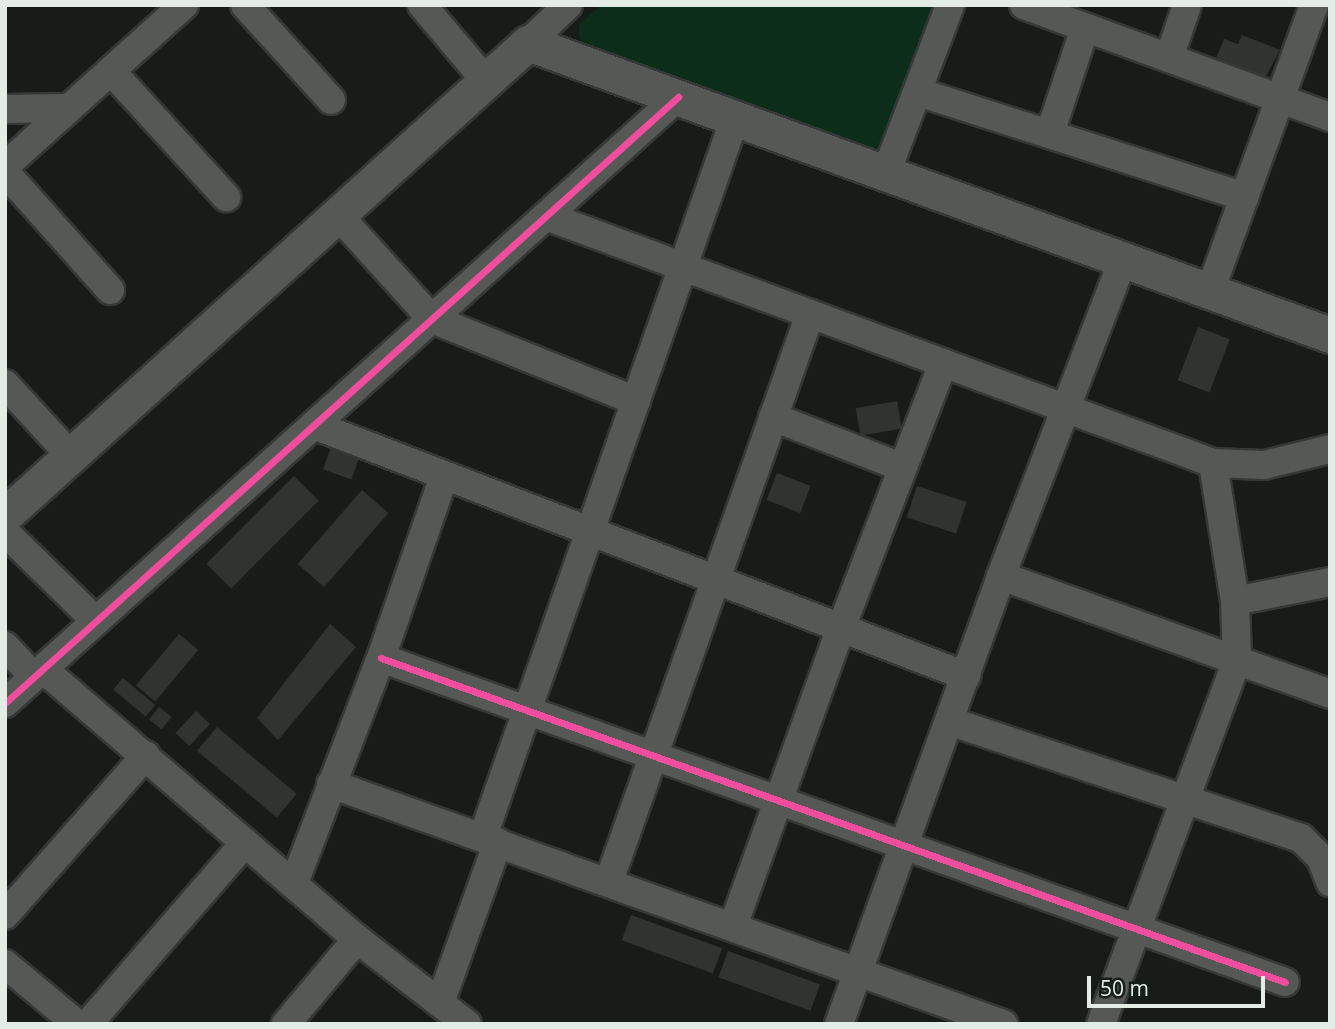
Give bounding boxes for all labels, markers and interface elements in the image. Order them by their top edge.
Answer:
scale bar [1090,962,1268,1006]
text: 50 m [1100,974,1149,1002]

